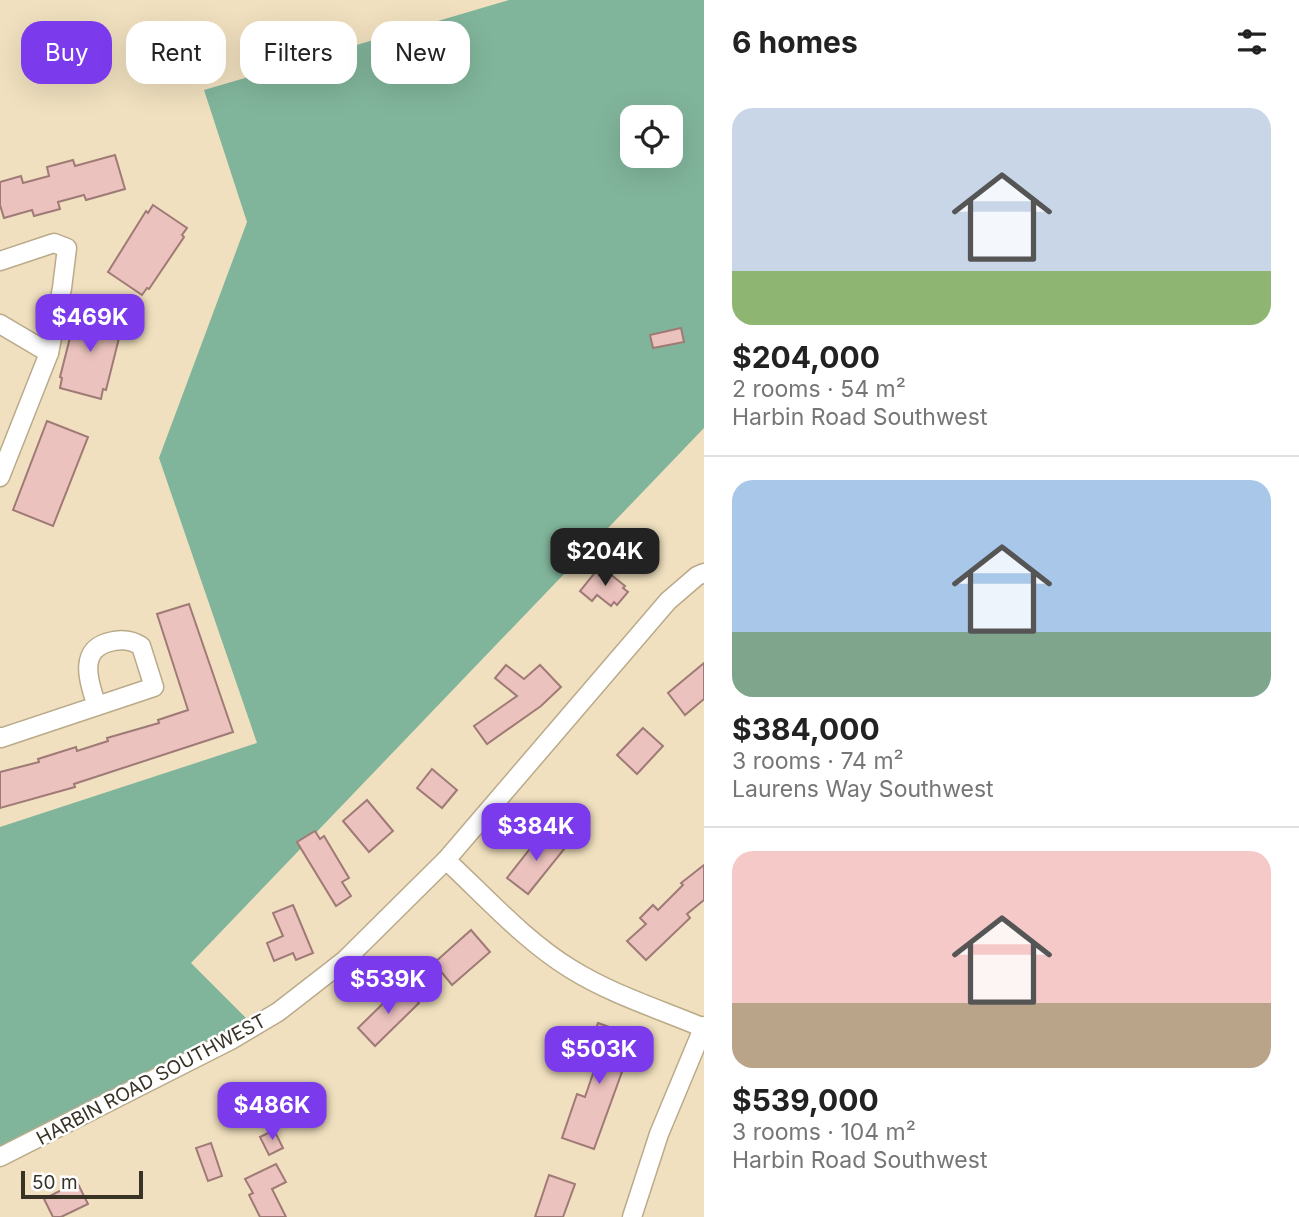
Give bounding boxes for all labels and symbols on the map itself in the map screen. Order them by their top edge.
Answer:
pin: $469K [41,294,139,354]
pin: $204K [556,528,654,588]
pin: $384K [487,804,585,863]
pin: $539K [339,956,437,1016]
street label: HARBIN ROAD SOUTHWEST [32,1009,270,1150]
pin: $503K [550,1026,648,1086]
pin: $486K [223,1082,321,1142]
scale bar [21,1168,144,1200]

